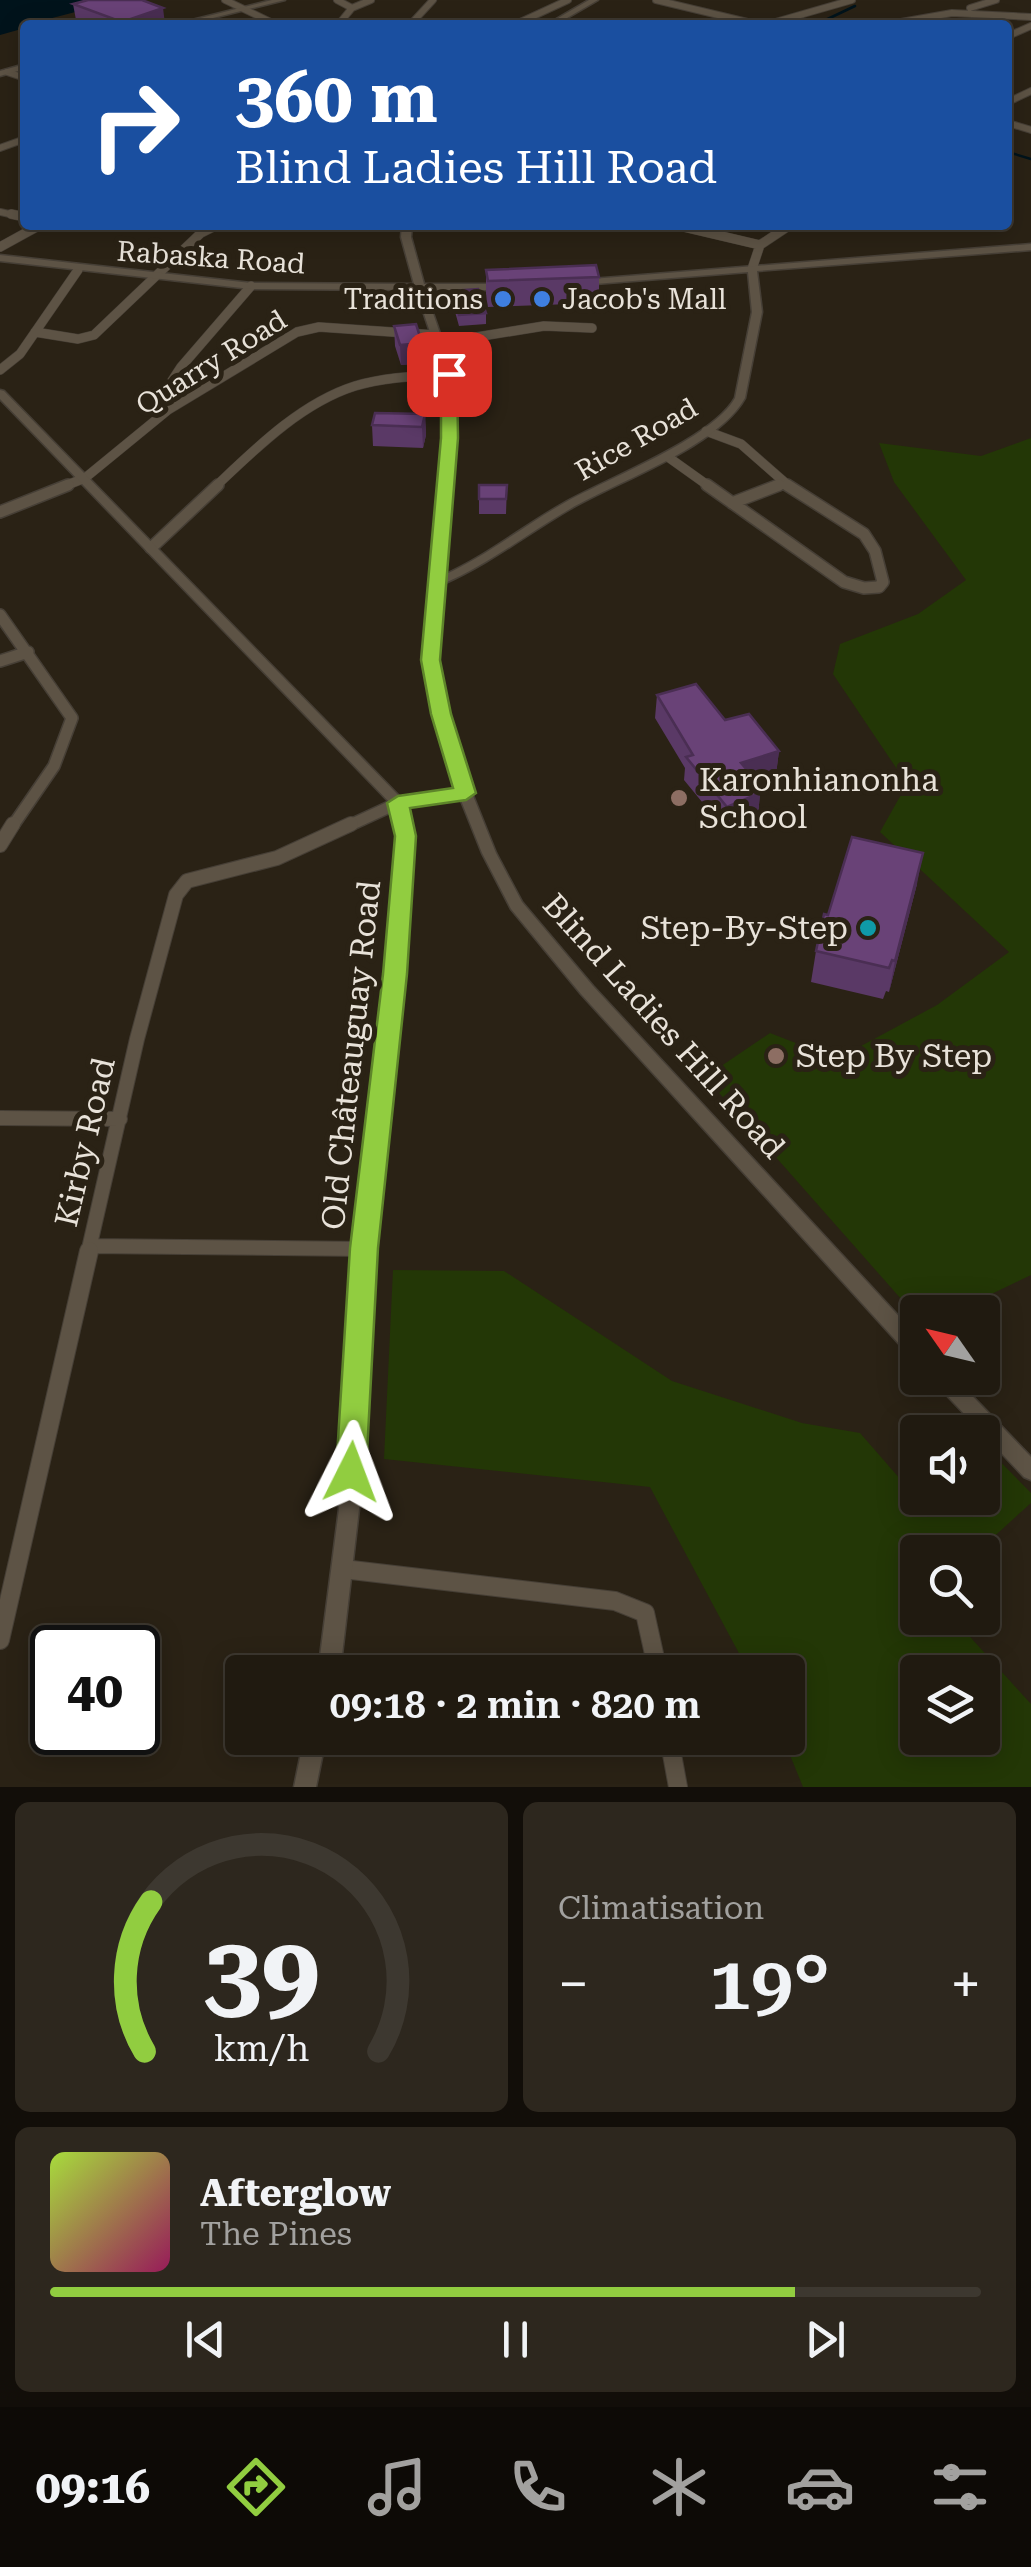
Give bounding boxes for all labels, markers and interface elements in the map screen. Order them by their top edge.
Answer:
text: 360 m [235,57,438,139]
icon: right [70,60,200,190]
text: Blind Ladies Hill Road [235,141,717,194]
street label: Rabaska Road [116,234,306,281]
place label: Traditions [344,283,483,316]
place label: Jacob's Mall [562,283,727,316]
marker: Traditions [492,288,514,310]
marker: Jacob's Mall [531,288,553,310]
street label: Quarry Road [130,303,293,422]
pin [407,332,492,417]
icon: arrive [422,347,477,402]
street label: Rice Road [569,391,703,488]
place label: Karonhianonha School [699,761,939,836]
marker: Karonhianonha School [668,787,690,809]
street label: Old Châteauguay Road [314,878,388,1232]
street label: Blind Ladies Hill Road [535,886,793,1166]
place label: Step-By-Step [640,909,848,947]
marker: Step-By-Step [857,917,879,939]
place label: Step By Step [796,1037,992,1075]
marker: Step By Step [765,1045,787,1067]
street label: Kirby Road [47,1054,123,1230]
north arrow [900,1295,1000,1395]
map controls [900,1295,1000,1755]
button: sound [900,1415,1000,1515]
position arrow [299,1420,403,1524]
button: search [900,1535,1000,1635]
speed limit sign: 40 [30,1625,160,1755]
button: layers [900,1655,1000,1755]
text: 09:18 · 2 min · 820 m [330,1683,701,1727]
text: Climatisation [558,1889,764,1927]
text: 39 [203,1913,320,2034]
text: 19° [709,1939,830,2027]
text: − [558,1952,589,2016]
text: + [950,1952,981,2016]
text: km/h [214,2028,309,2070]
text: Afterglow [200,2171,391,2215]
text: The Pines [200,2215,352,2253]
icon: previous [178,2312,233,2367]
icon: pause [488,2312,543,2367]
icon: next [798,2312,853,2367]
icon: directions [221,2452,291,2522]
icon: music [362,2452,432,2522]
icon: phone [503,2452,573,2522]
icon: climate [644,2452,714,2522]
icon: car [785,2452,855,2522]
icon: filters [925,2452,995,2522]
text: 09:16 [35,2461,150,2514]

